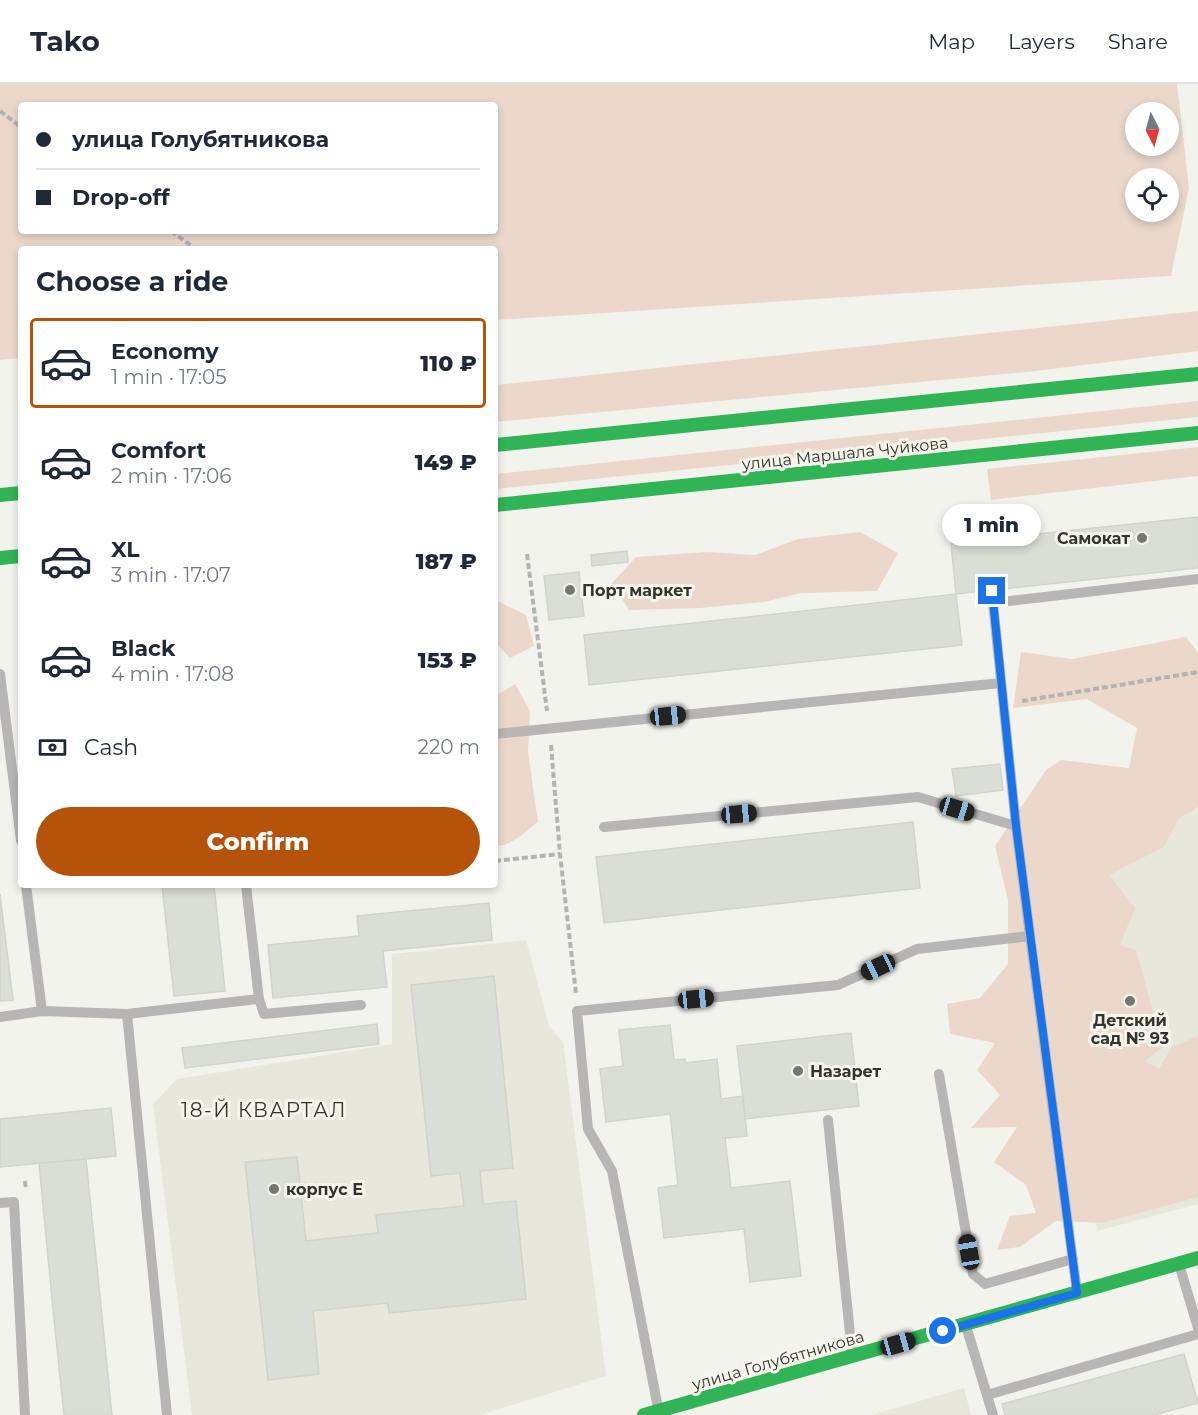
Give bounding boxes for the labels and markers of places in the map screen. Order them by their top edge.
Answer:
place label: Самокат [1057,529,1130,548]
marker: Самокат [1135,531,1149,545]
place label: Порт маркет [582,581,692,600]
marker: Порт маркет [563,583,577,597]
marker: Детский сад № 93 [1123,994,1137,1008]
place label: Детский сад № 93 [1091,1011,1169,1048]
place label: Назарет [810,1062,881,1081]
marker: Назарет [791,1064,805,1078]
place label: корпус Е [286,1180,363,1199]
marker: корпус Е [267,1182,281,1196]

